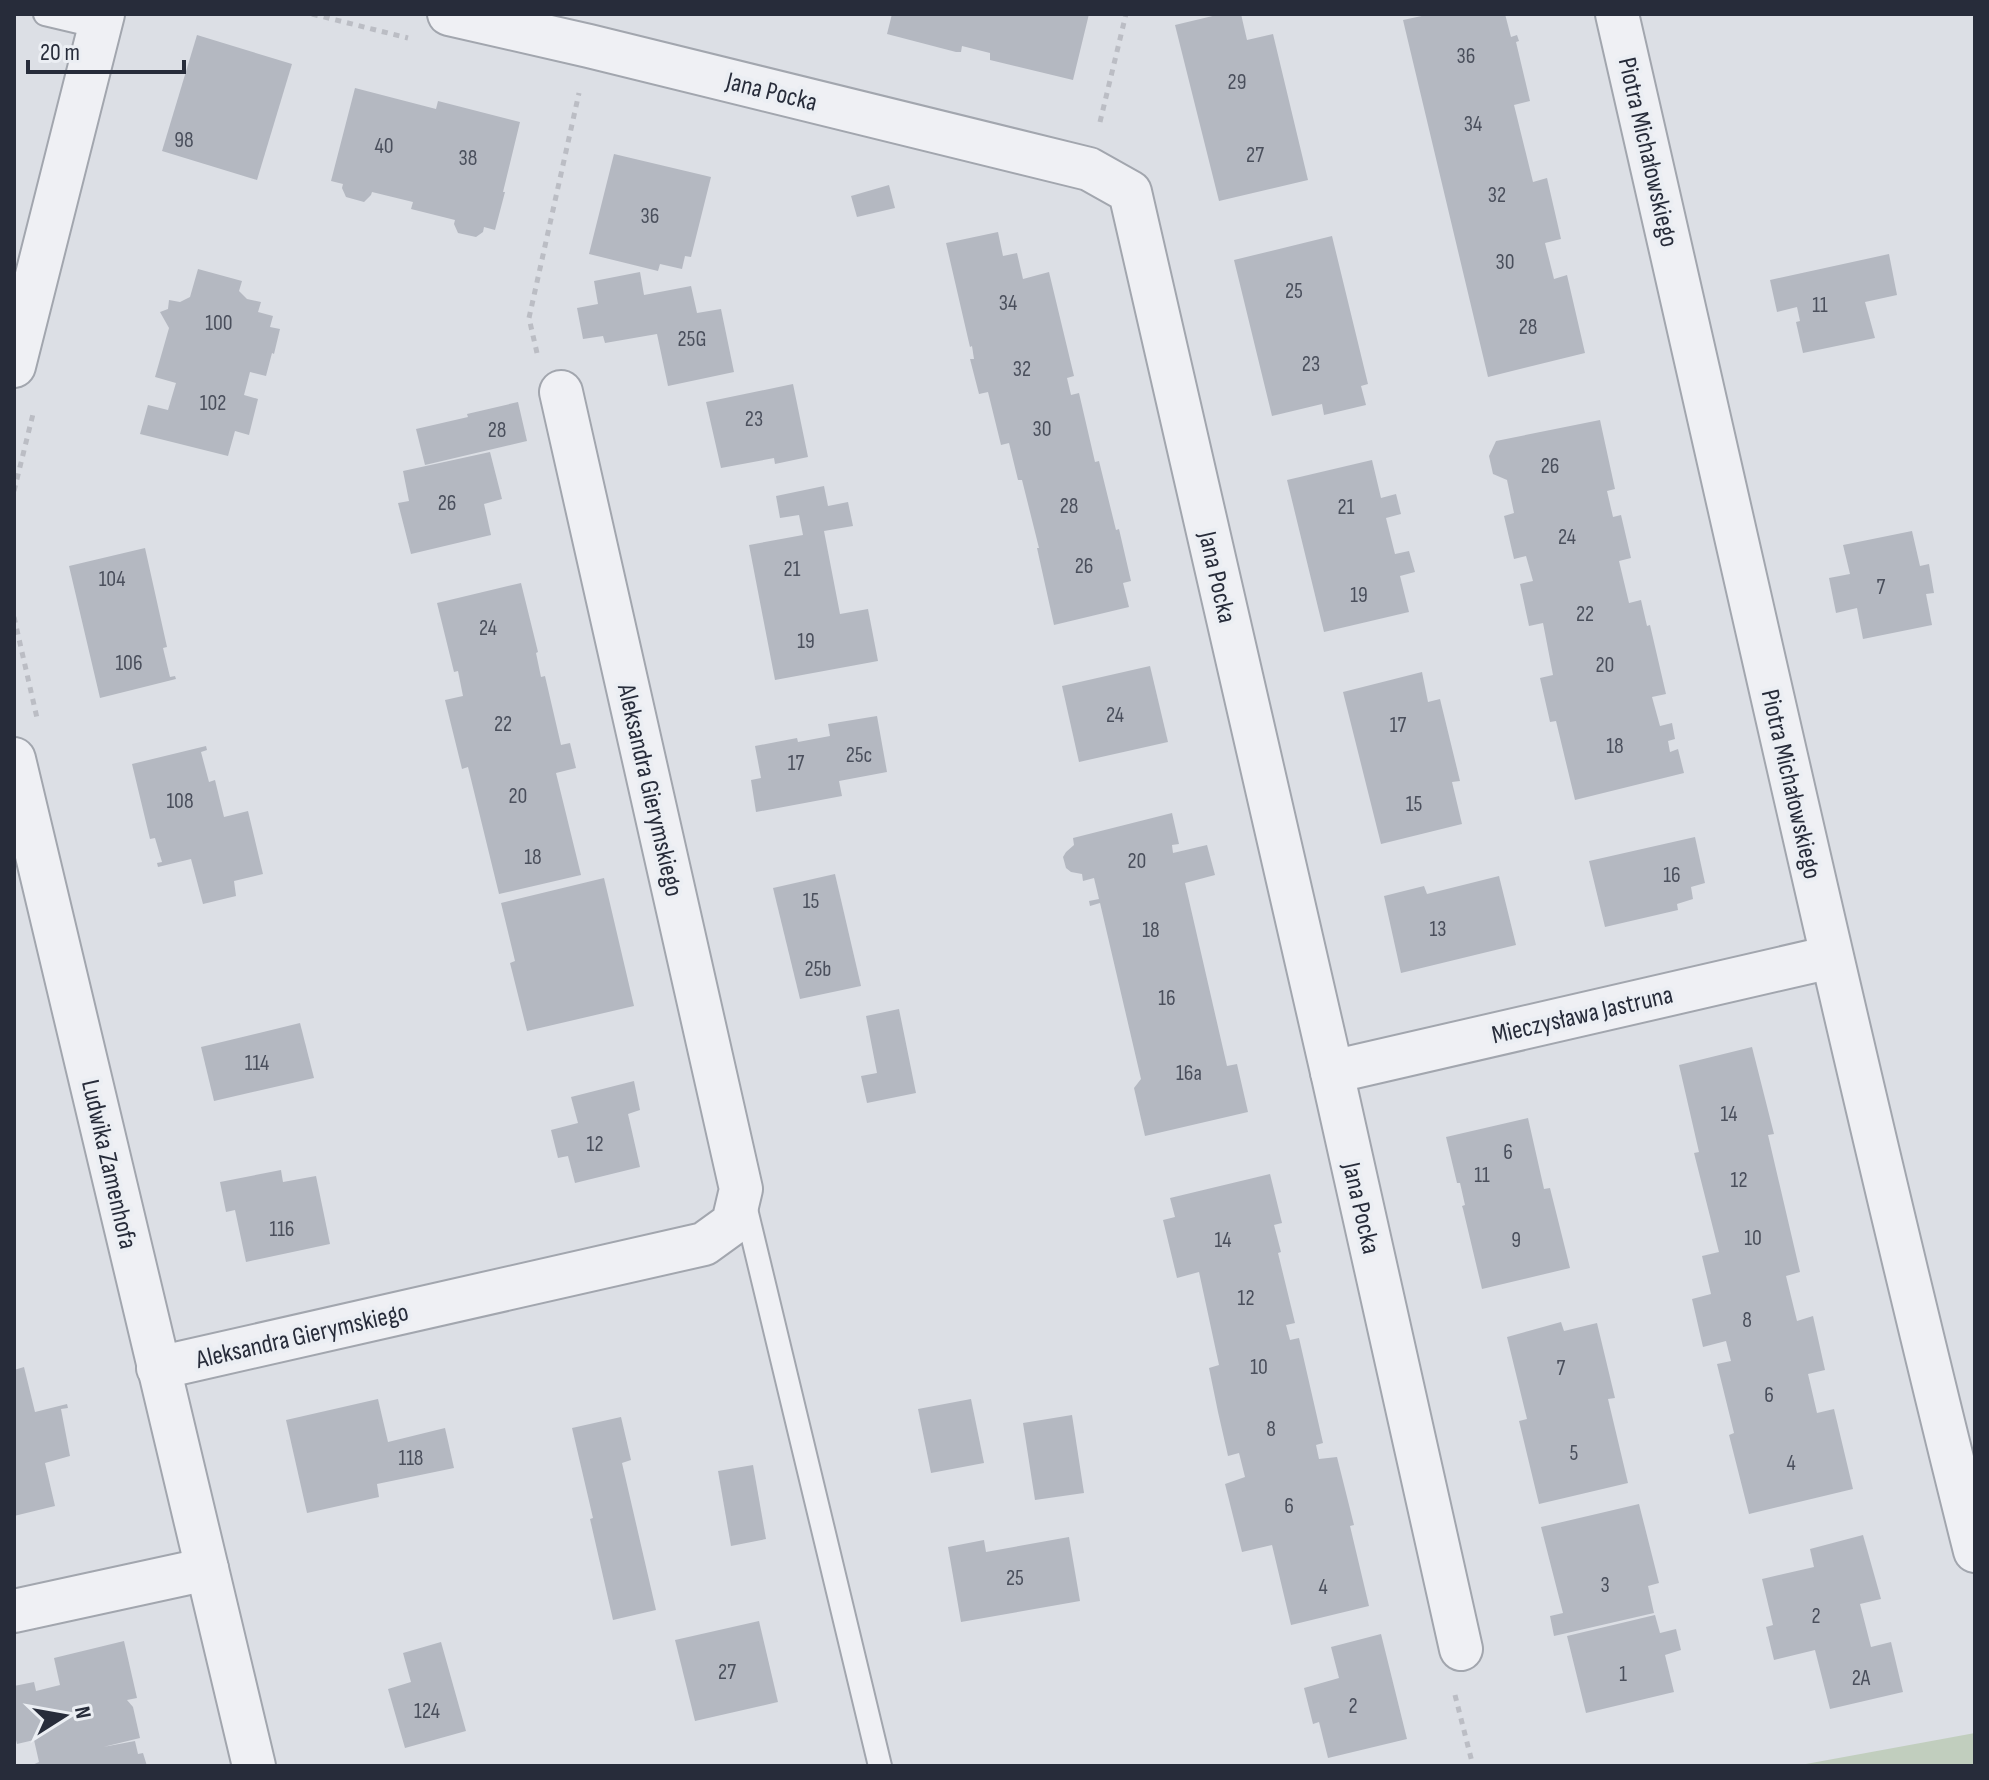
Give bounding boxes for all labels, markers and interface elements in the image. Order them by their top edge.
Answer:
scale bar [28,24,184,74]
text: 20 m [40,38,80,67]
house number: 36 [1457,43,1475,70]
street label: Piotra Michałowskiego [1611,55,1684,250]
street label: Jana Pocka [722,66,820,119]
house number: 29 [1228,69,1246,96]
house number: 34 [1464,111,1482,138]
house number: 98 [174,127,194,154]
house number: 40 [374,133,394,160]
house number: 27 [1246,142,1264,169]
house number: 38 [459,145,477,172]
house number: 32 [1488,182,1506,209]
house number: 36 [641,203,659,230]
house number: 30 [1495,249,1515,276]
house number: 25 [1285,278,1303,305]
house number: 34 [999,290,1017,317]
house number: 11 [1812,292,1828,319]
house number: 100 [205,310,233,337]
house number: 28 [1519,314,1537,341]
house number: 25G [678,326,706,353]
house number: 23 [1302,351,1320,378]
house number: 32 [1013,356,1031,383]
house number: 102 [200,390,226,417]
house number: 23 [745,406,763,433]
house number: 30 [1032,416,1052,443]
house number: 28 [488,417,506,444]
house number: 26 [1541,453,1559,480]
house number: 26 [438,490,456,517]
house number: 28 [1060,493,1078,520]
house number: 21 [1338,494,1355,521]
house number: 24 [1558,524,1576,551]
street label: Jana Pocka [1191,528,1242,626]
house number: 26 [1075,553,1093,580]
house number: 21 [784,556,801,583]
house number: 104 [99,566,125,593]
house number: 7 [1877,574,1886,601]
house number: 19 [1350,582,1368,609]
house number: 22 [1576,601,1594,628]
house number: 24 [479,615,497,642]
house number: 19 [797,628,815,655]
house number: 106 [115,650,143,677]
house number: 20 [1596,652,1614,679]
street label: Aleksandra Gierymskiego [610,680,689,900]
street label: Piotra Michałowskiego [1754,687,1827,882]
house number: 24 [1106,702,1124,729]
house number: 22 [494,711,512,738]
house number: 17 [1390,712,1406,739]
house number: 18 [1606,733,1624,760]
house number: 25c [846,742,872,769]
house number: 17 [788,750,804,777]
house number: 20 [509,783,527,810]
house number: 108 [166,788,194,815]
house number: 15 [1406,791,1422,818]
house number: 18 [524,844,542,871]
house number: 20 [1128,848,1146,875]
house number: 16 [1663,862,1681,889]
house number: 15 [803,888,819,915]
house number: 13 [1430,916,1446,943]
house number: 18 [1142,917,1160,944]
house number: 25b [804,956,832,983]
street label: Mieczysława Jastruna [1489,980,1676,1051]
house number: 16 [1158,985,1176,1012]
house number: 114 [245,1050,269,1077]
house number: 16a [1176,1060,1202,1087]
street label: Ludwika Zamenhofa [74,1077,143,1252]
house number: 14 [1721,1101,1737,1128]
house number: 12 [586,1131,604,1158]
house number: 6 [1503,1139,1513,1166]
street label: Jana Pocka [1335,1159,1386,1257]
house number: 11 [1474,1162,1490,1189]
house number: 12 [1730,1167,1748,1194]
house number: 116 [269,1216,295,1243]
house number: 10 [1744,1225,1762,1252]
house number: 14 [1215,1227,1231,1254]
house number: 9 [1511,1227,1521,1254]
house number: 12 [1237,1285,1255,1312]
street label: Aleksandra Gierymskiego [192,1297,412,1376]
house number: 8 [1742,1307,1752,1334]
house number: 10 [1250,1354,1268,1381]
house number: 7 [1557,1355,1566,1382]
house number: 6 [1764,1382,1774,1409]
house number: 8 [1266,1416,1276,1443]
house number: 5 [1570,1440,1579,1467]
house number: 118 [398,1445,424,1472]
house number: 4 [1786,1450,1796,1477]
house number: 6 [1284,1493,1294,1520]
house number: 25 [1006,1565,1024,1592]
house number: 3 [1600,1572,1610,1599]
house number: 4 [1318,1574,1328,1601]
house number: 2 [1811,1603,1821,1630]
house number: 27 [718,1659,736,1686]
house number: 1 [1619,1661,1627,1688]
house number: 2A [1852,1665,1871,1692]
north arrow [24,1676,104,1756]
house number: 2 [1348,1693,1358,1720]
house number: 124 [414,1698,440,1725]
text: N [68,1704,97,1721]

